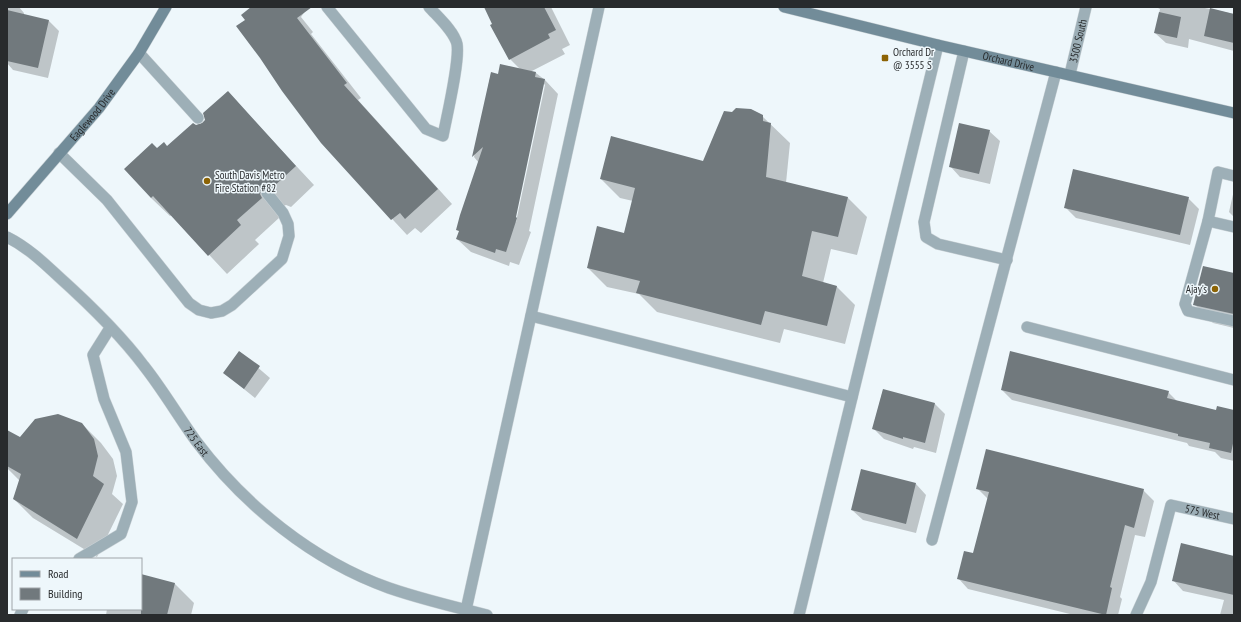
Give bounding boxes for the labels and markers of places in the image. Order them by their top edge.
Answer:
place label: Orchard Dr @ 3555 S [893,45,934,72]
marker: Orchard Dr @ 3555 S [880,53,890,63]
place label: South Davis Metro Fire Station #82 [215,168,285,195]
marker: South Davis Metro Fire Station #82 [202,176,212,186]
place label: Ajay's [1186,282,1207,296]
marker: Ajay's [1210,284,1220,294]

